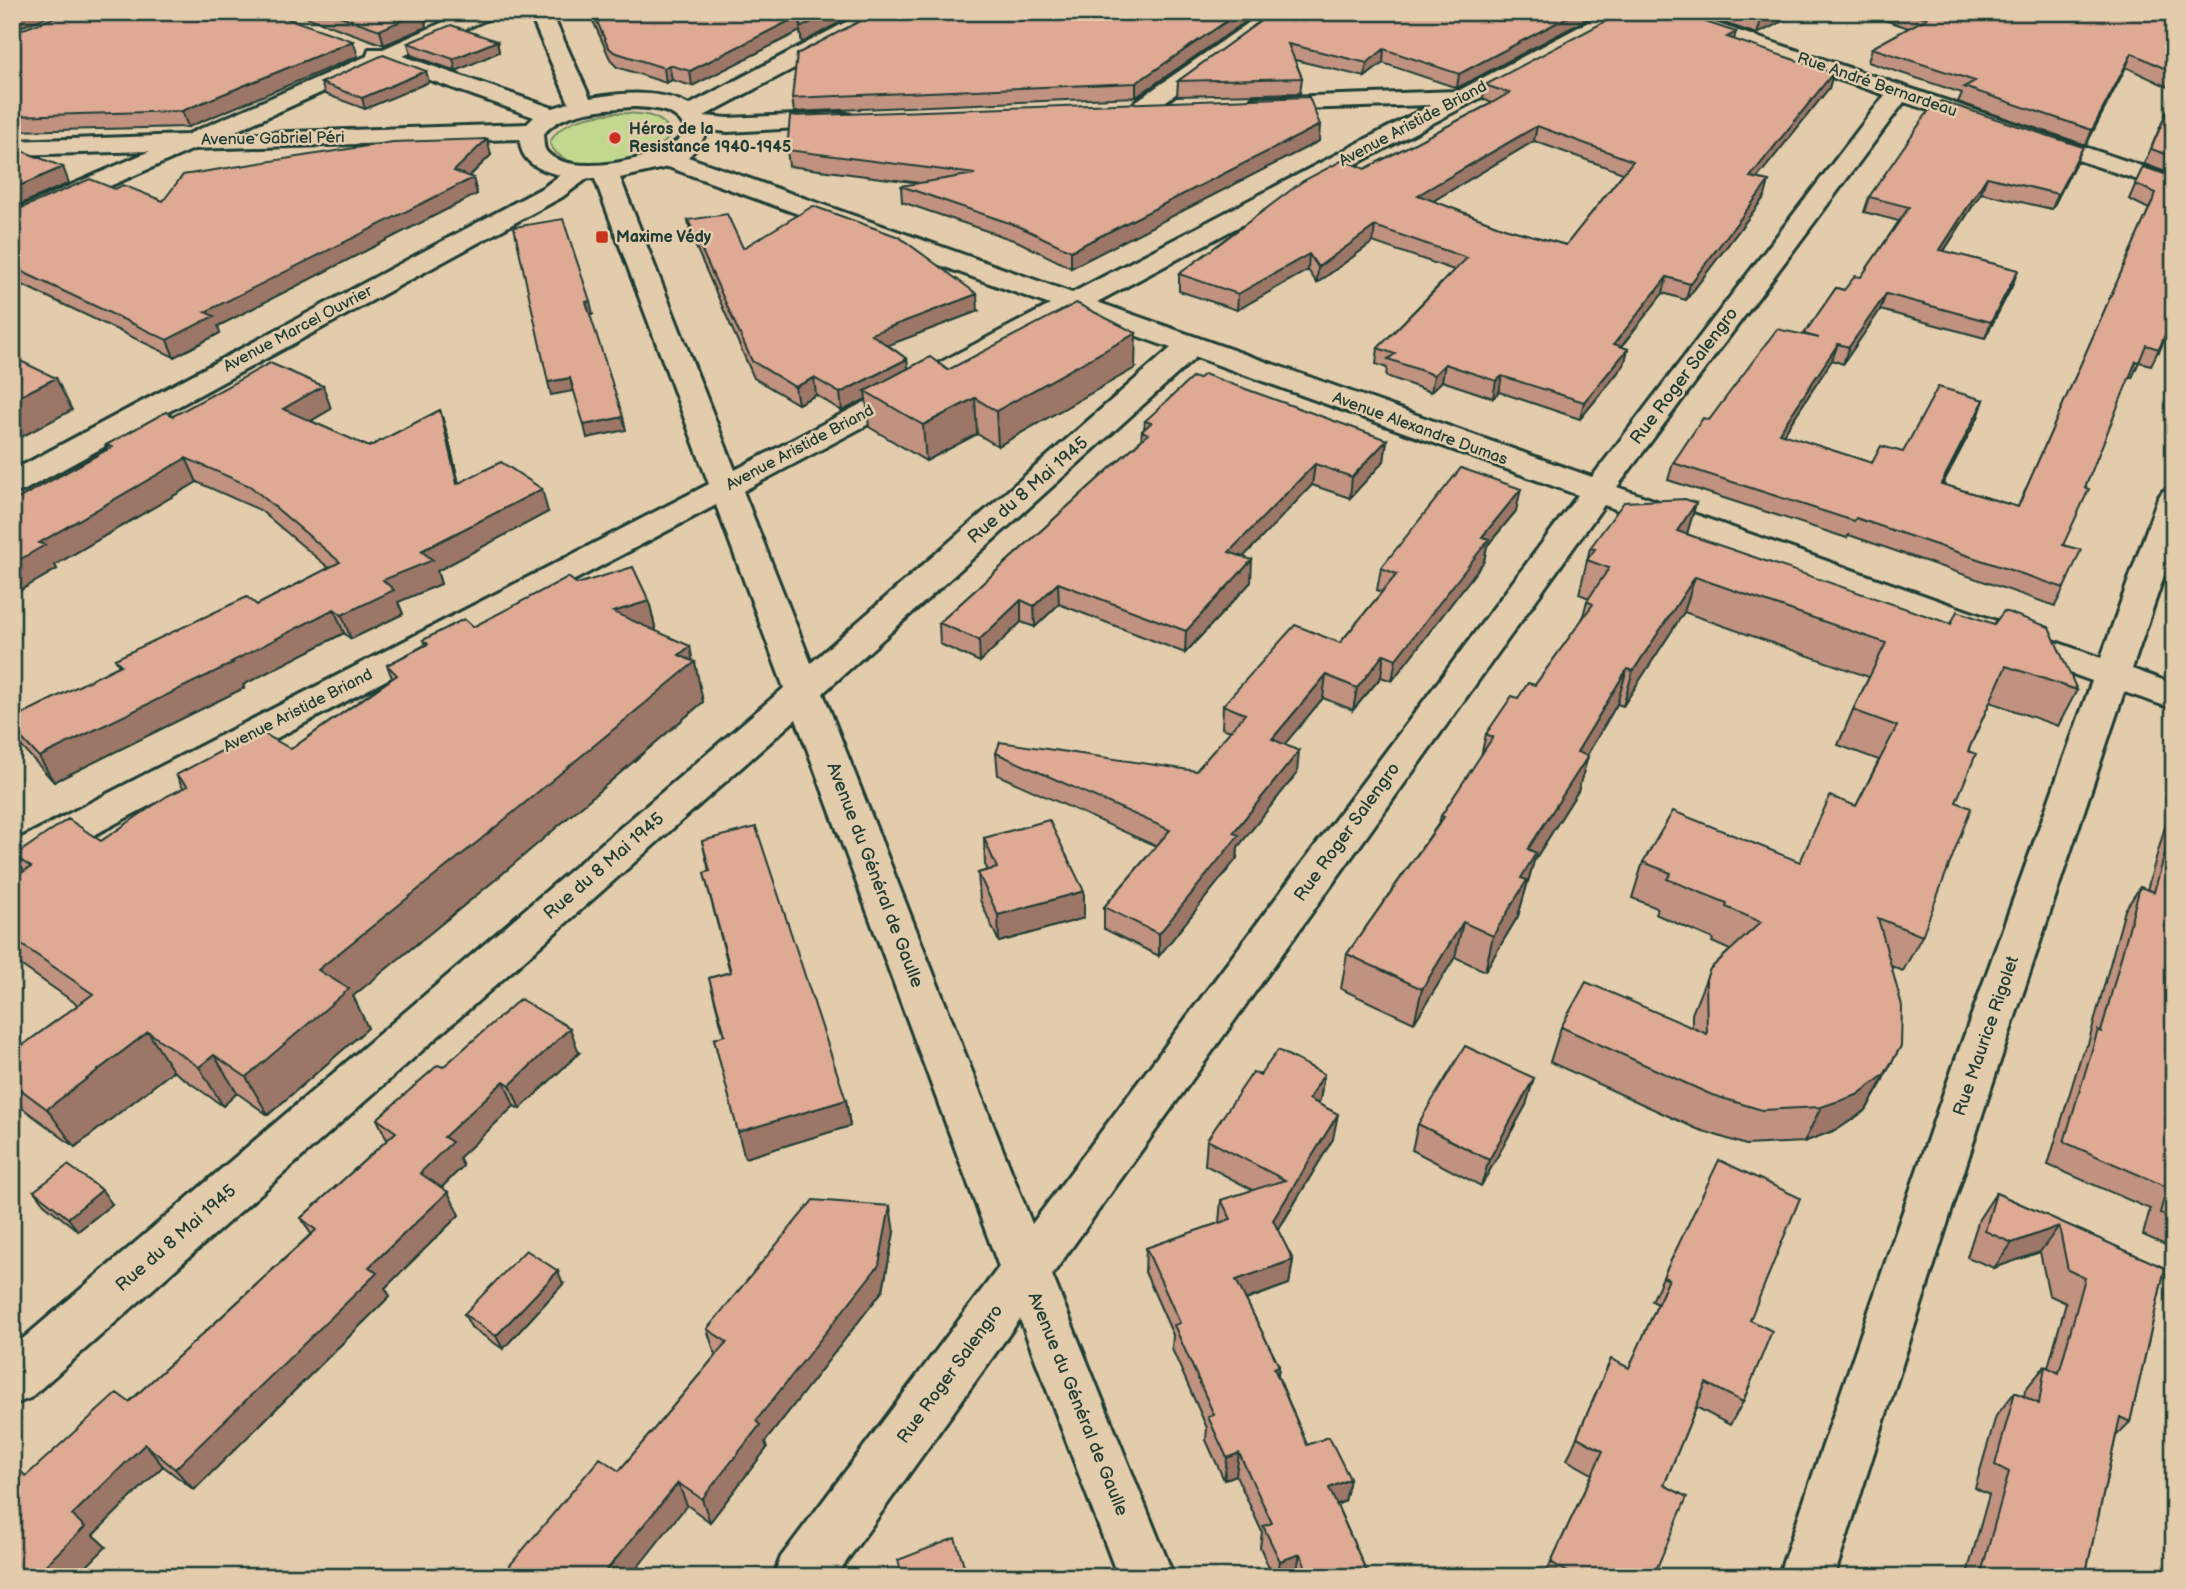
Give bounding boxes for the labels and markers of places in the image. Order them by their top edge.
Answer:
place label: Héros de la Resistance 1940-1945 [629,120,791,157]
marker: Héros de la Resistance 1940-1945 [607,130,623,146]
place label: Maxime Védy [616,228,712,247]
marker: Maxime Védy [594,229,610,245]

